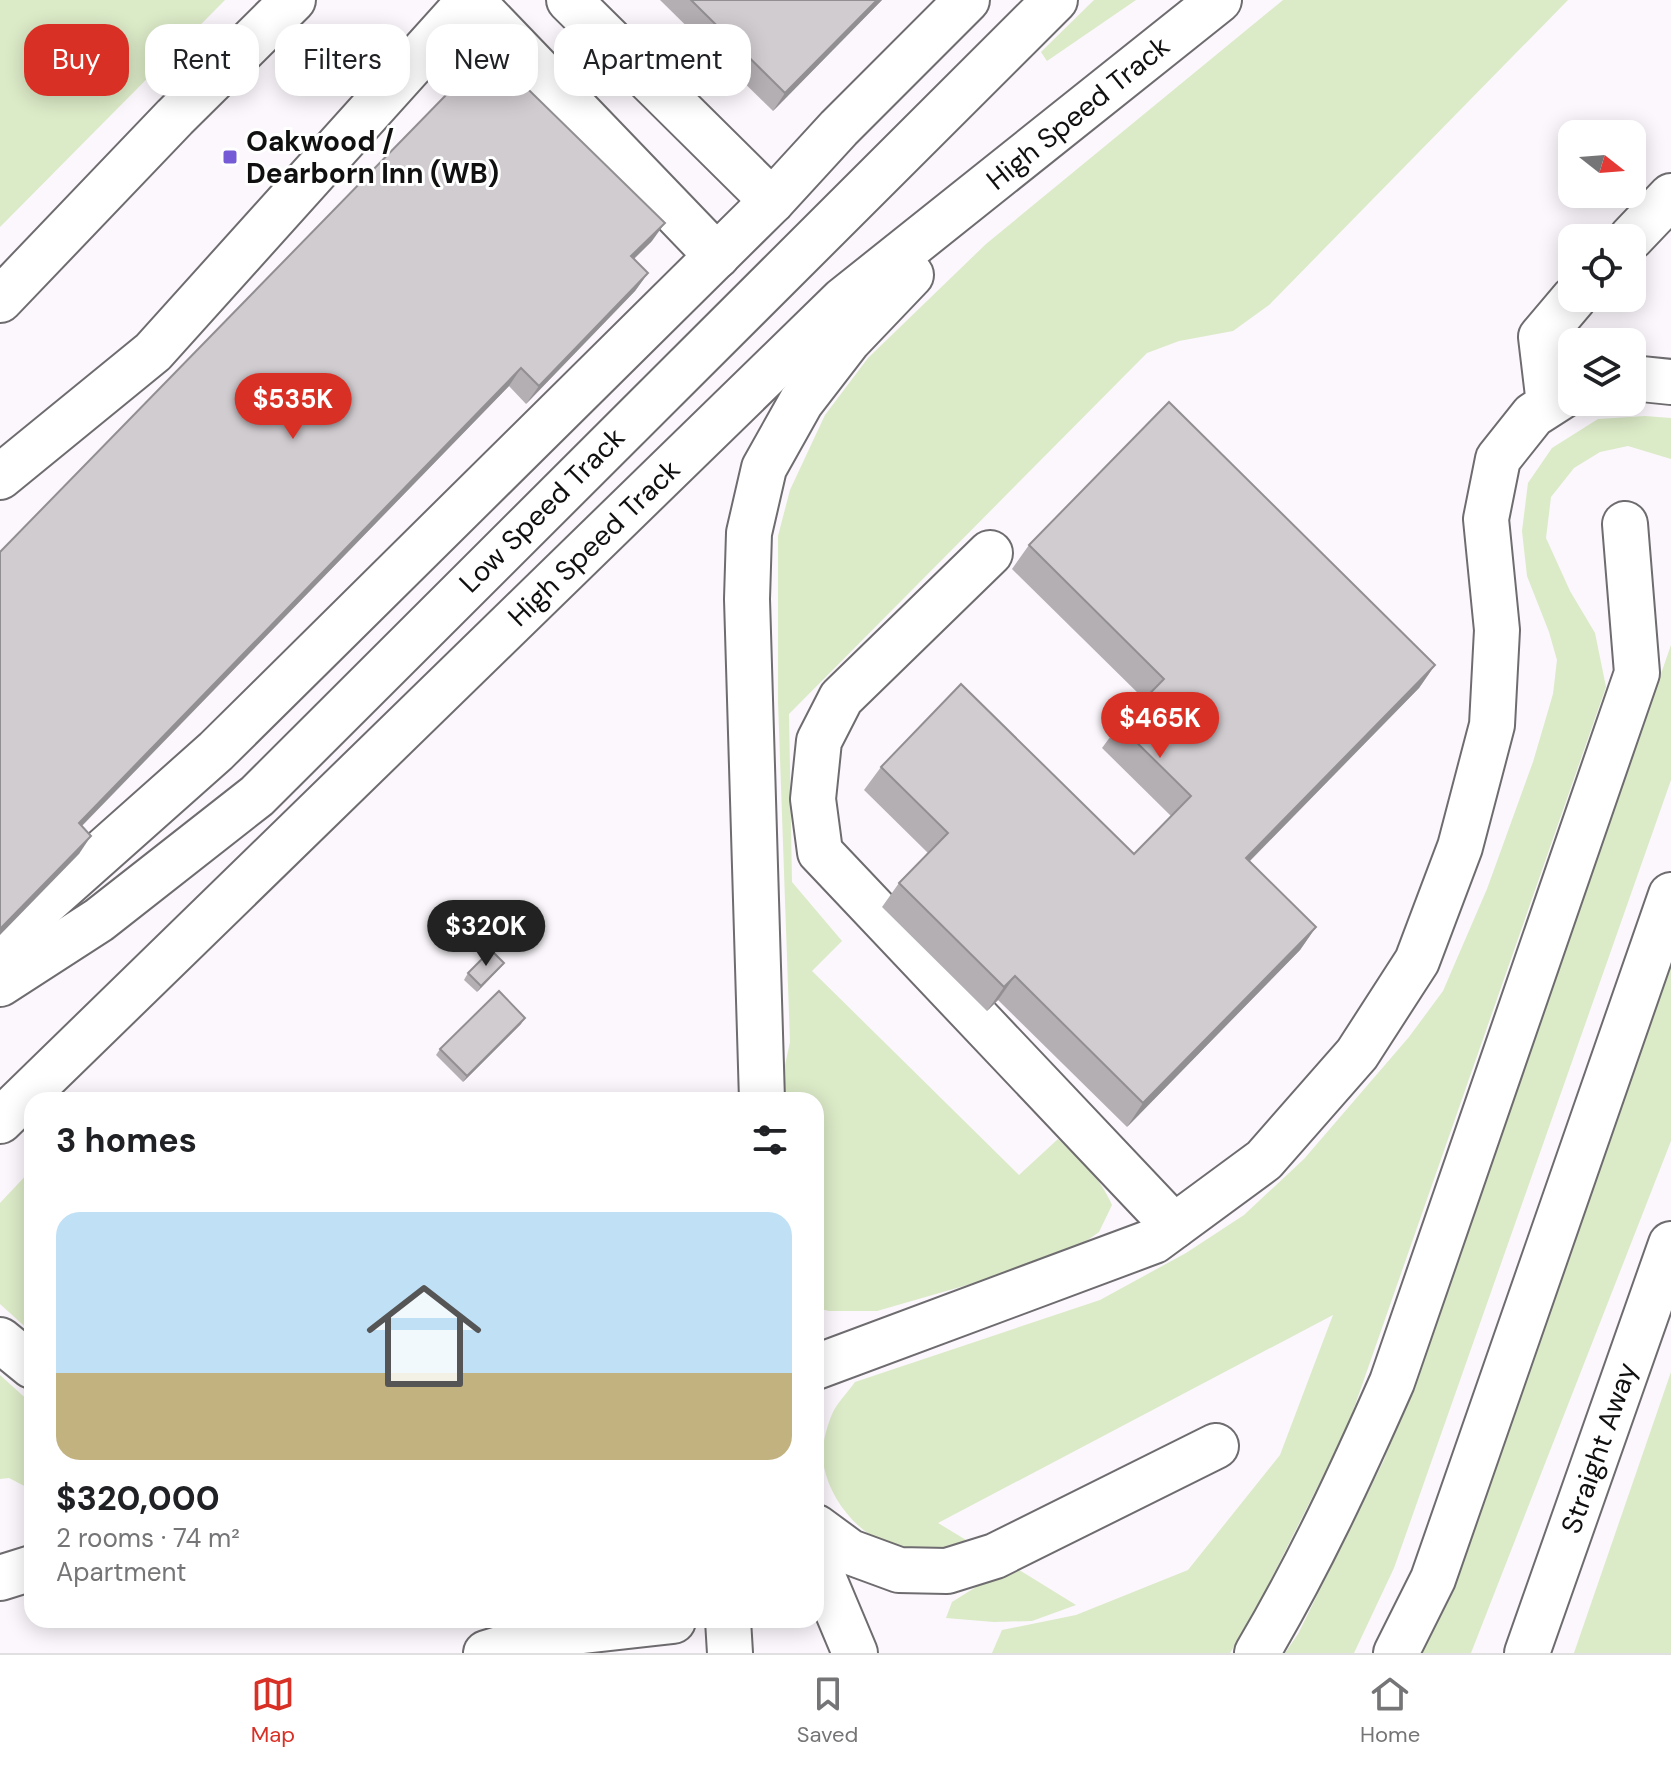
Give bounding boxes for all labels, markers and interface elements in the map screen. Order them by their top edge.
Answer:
chip: Buy [24,24,129,96]
chip: Rent [145,24,259,96]
chip: Filters [275,24,410,96]
chip: New [426,24,538,96]
chip: Apartment [554,24,751,96]
street label: High Speed Track [979,28,1177,198]
north arrow [1558,120,1646,208]
map controls [1558,120,1646,416]
place label: Oakwood / Dearborn Inn (WB) [246,123,499,192]
marker: Oakwood / Dearborn Inn (WB) [221,148,239,166]
button: locate [1558,224,1646,312]
button: layers [1558,328,1646,416]
pin: $535K [237,373,349,441]
text: $535K [253,382,333,416]
street label: Low Speed Track [451,419,633,601]
street label: High Speed Track [500,451,688,635]
pin: $465K [1104,692,1216,760]
text: $465K [1119,701,1201,735]
pin: $320K [430,900,542,968]
text: $320K [445,909,527,943]
text: 3 homes [56,1118,197,1163]
icon: filters [748,1118,792,1162]
icon: home [352,1264,496,1408]
street label: Straight Away [1552,1358,1646,1538]
text: $320,000 [56,1476,220,1521]
text: 2 rooms · 74 m² [56,1521,240,1555]
text: Apartment [56,1555,187,1589]
tab: Map [251,1672,295,1749]
tab: Saved [797,1672,858,1749]
tab: Home [1360,1672,1420,1749]

